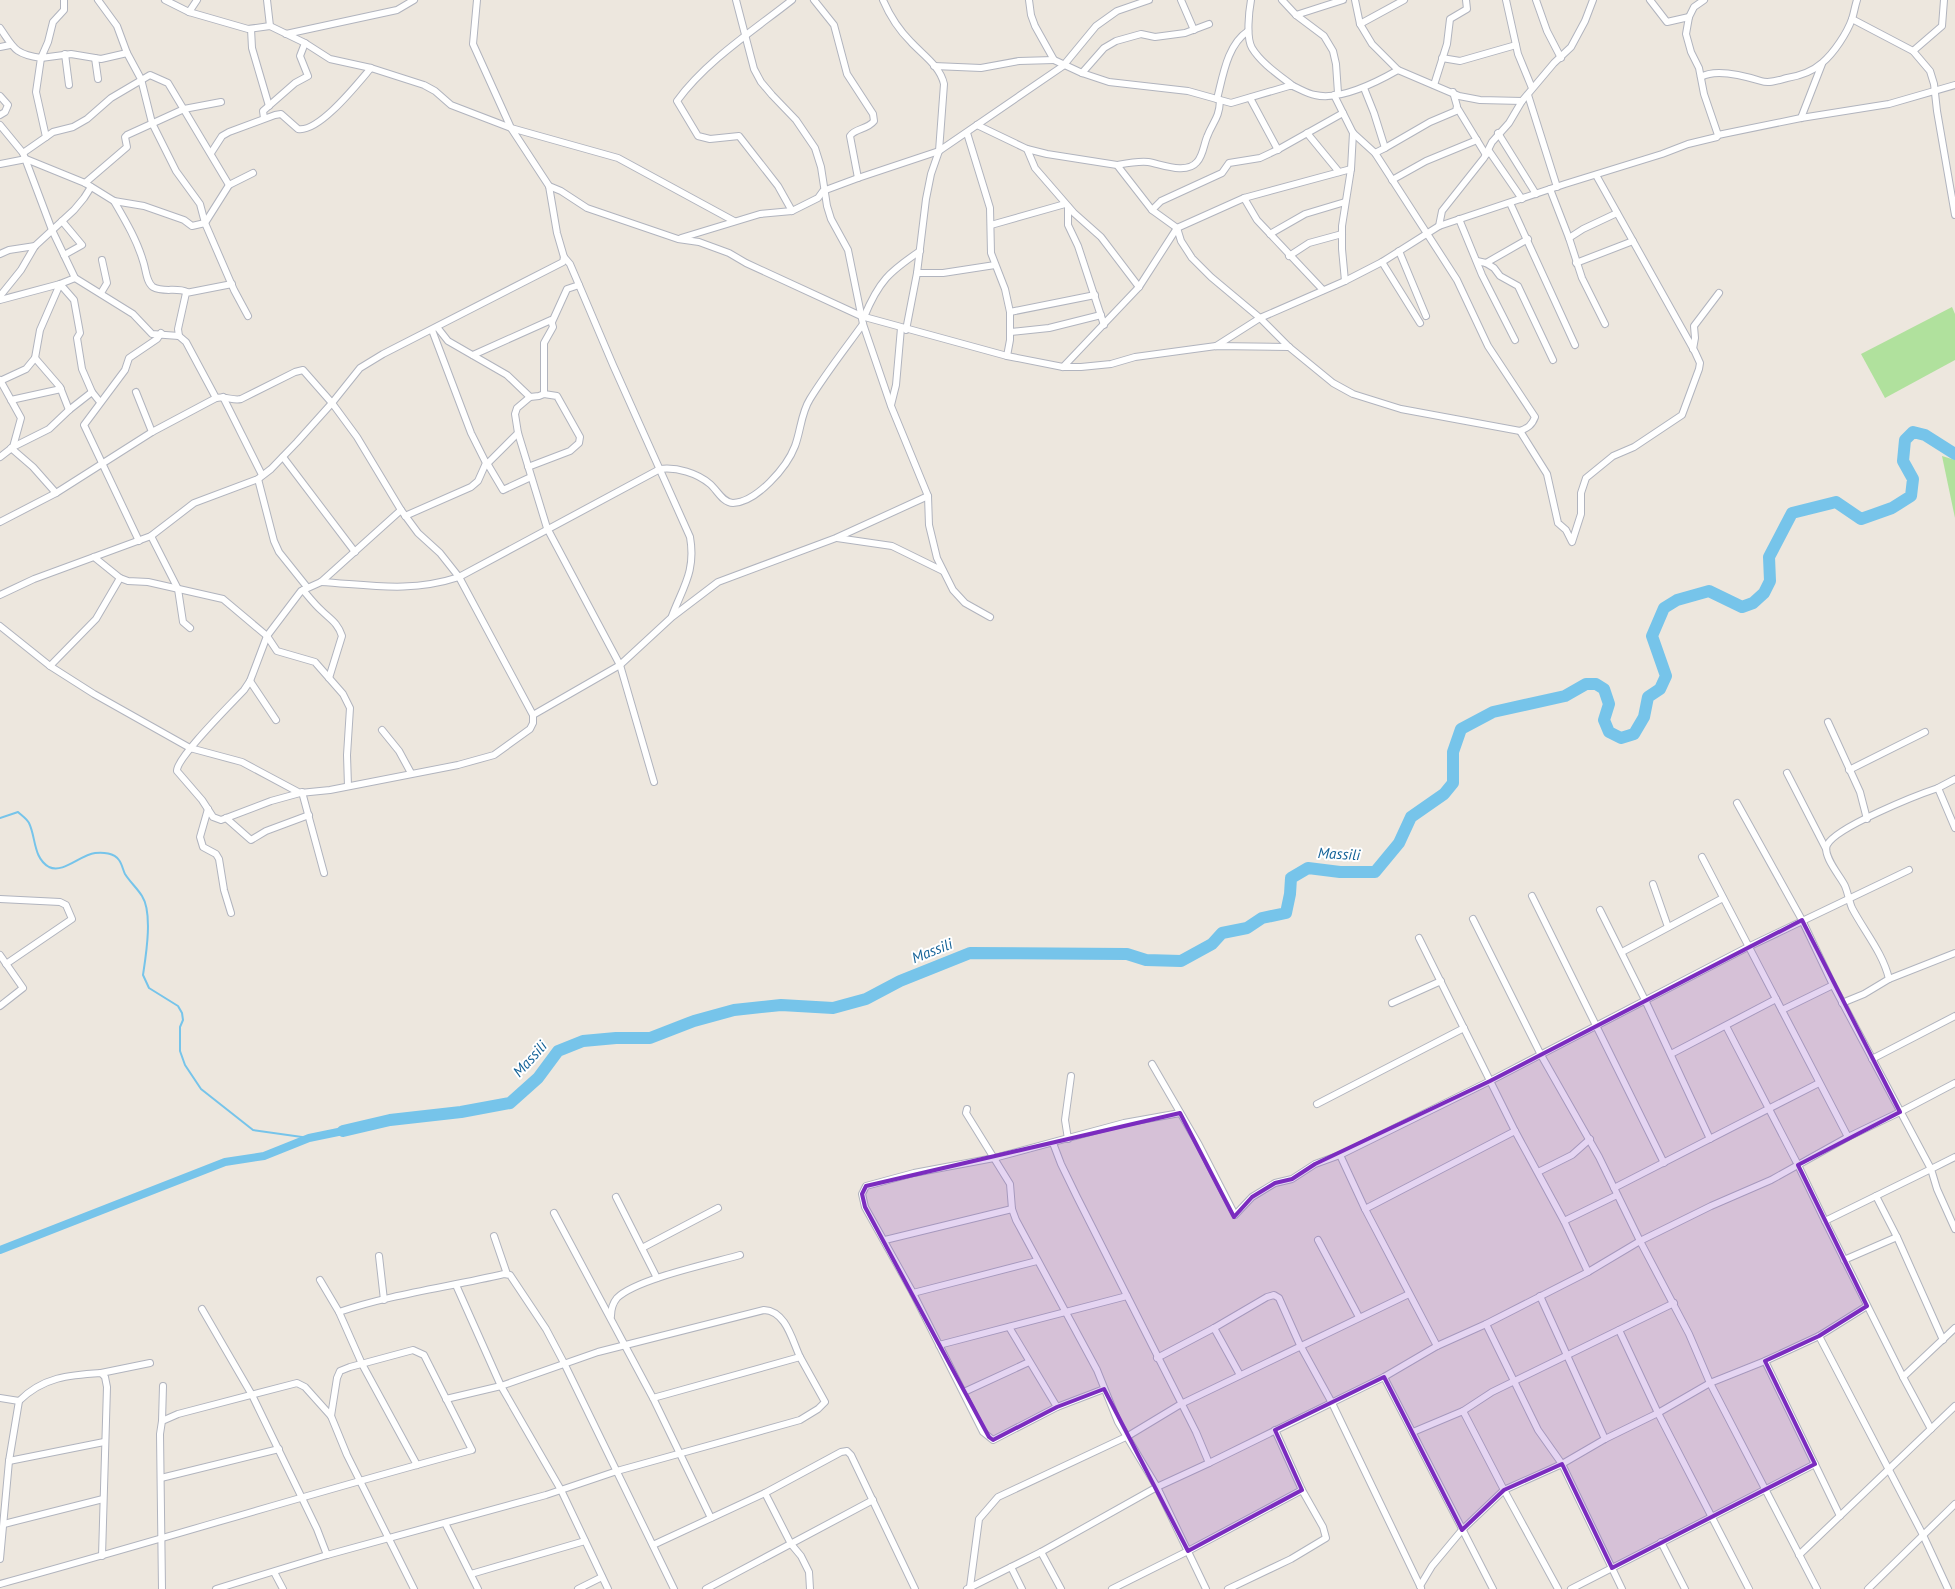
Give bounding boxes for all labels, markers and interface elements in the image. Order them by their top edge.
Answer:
water label: Massili [1317,843,1362,864]
water label: Massili [909,933,956,967]
water label: Massili [508,1036,552,1081]

